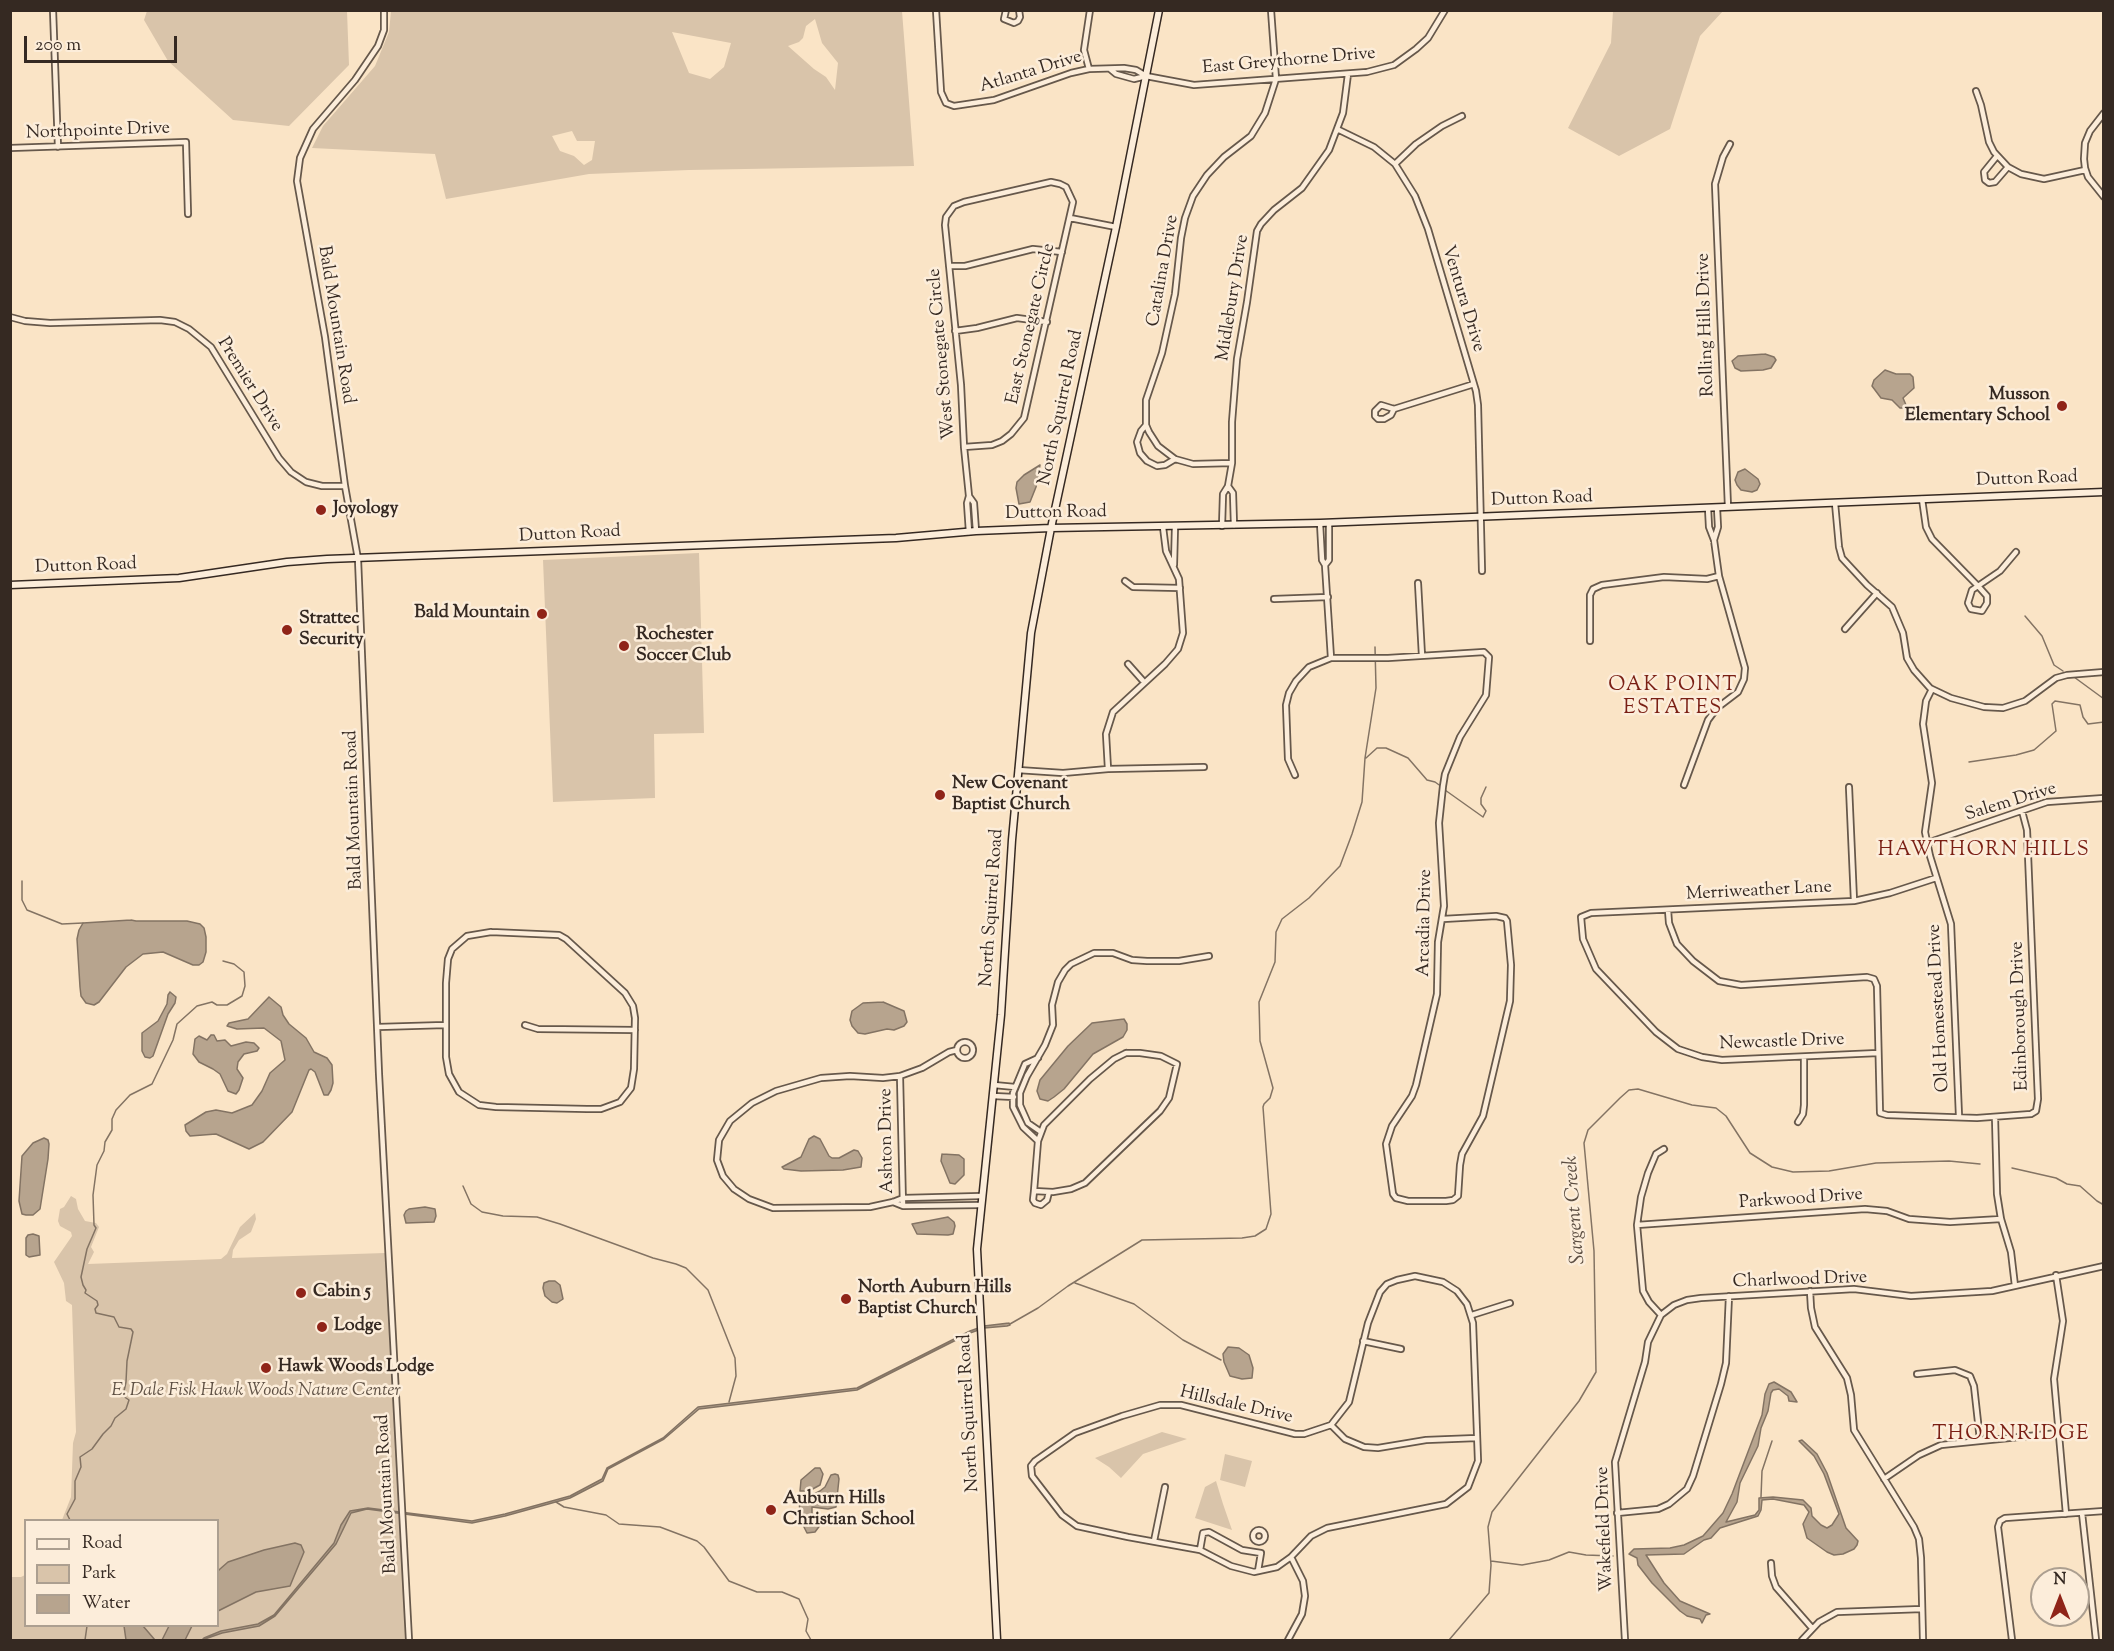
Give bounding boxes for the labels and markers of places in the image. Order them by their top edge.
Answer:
place label: Musson Elementary School [1905,385,2050,428]
marker: Musson Elementary School [2055,399,2069,413]
place label: Joyology [333,499,398,521]
marker: Joyology [314,503,328,517]
place label: Bald Mountain [414,603,530,625]
marker: Bald Mountain [535,607,549,621]
place label: Strattec Security [299,609,364,652]
marker: Strattec Security [280,623,294,637]
place label: Rochester Soccer Club [636,625,731,668]
marker: Rochester Soccer Club [617,639,631,653]
place label: New Covenant Baptist Church [952,774,1070,816]
marker: New Covenant Baptist Church [933,788,947,802]
place label: North Auburn Hills Baptist Church [858,1278,1011,1320]
place label: Cabin 5 [313,1282,371,1304]
marker: Cabin 5 [294,1286,308,1300]
marker: North Auburn Hills Baptist Church [839,1292,853,1306]
place label: Lodge [334,1316,382,1338]
marker: Lodge [315,1320,329,1334]
place label: Hawk Woods Lodge [278,1357,434,1379]
marker: Hawk Woods Lodge [259,1361,273,1375]
place label: Auburn Hills Christian School [783,1489,915,1532]
marker: Auburn Hills Christian School [764,1503,778,1517]

